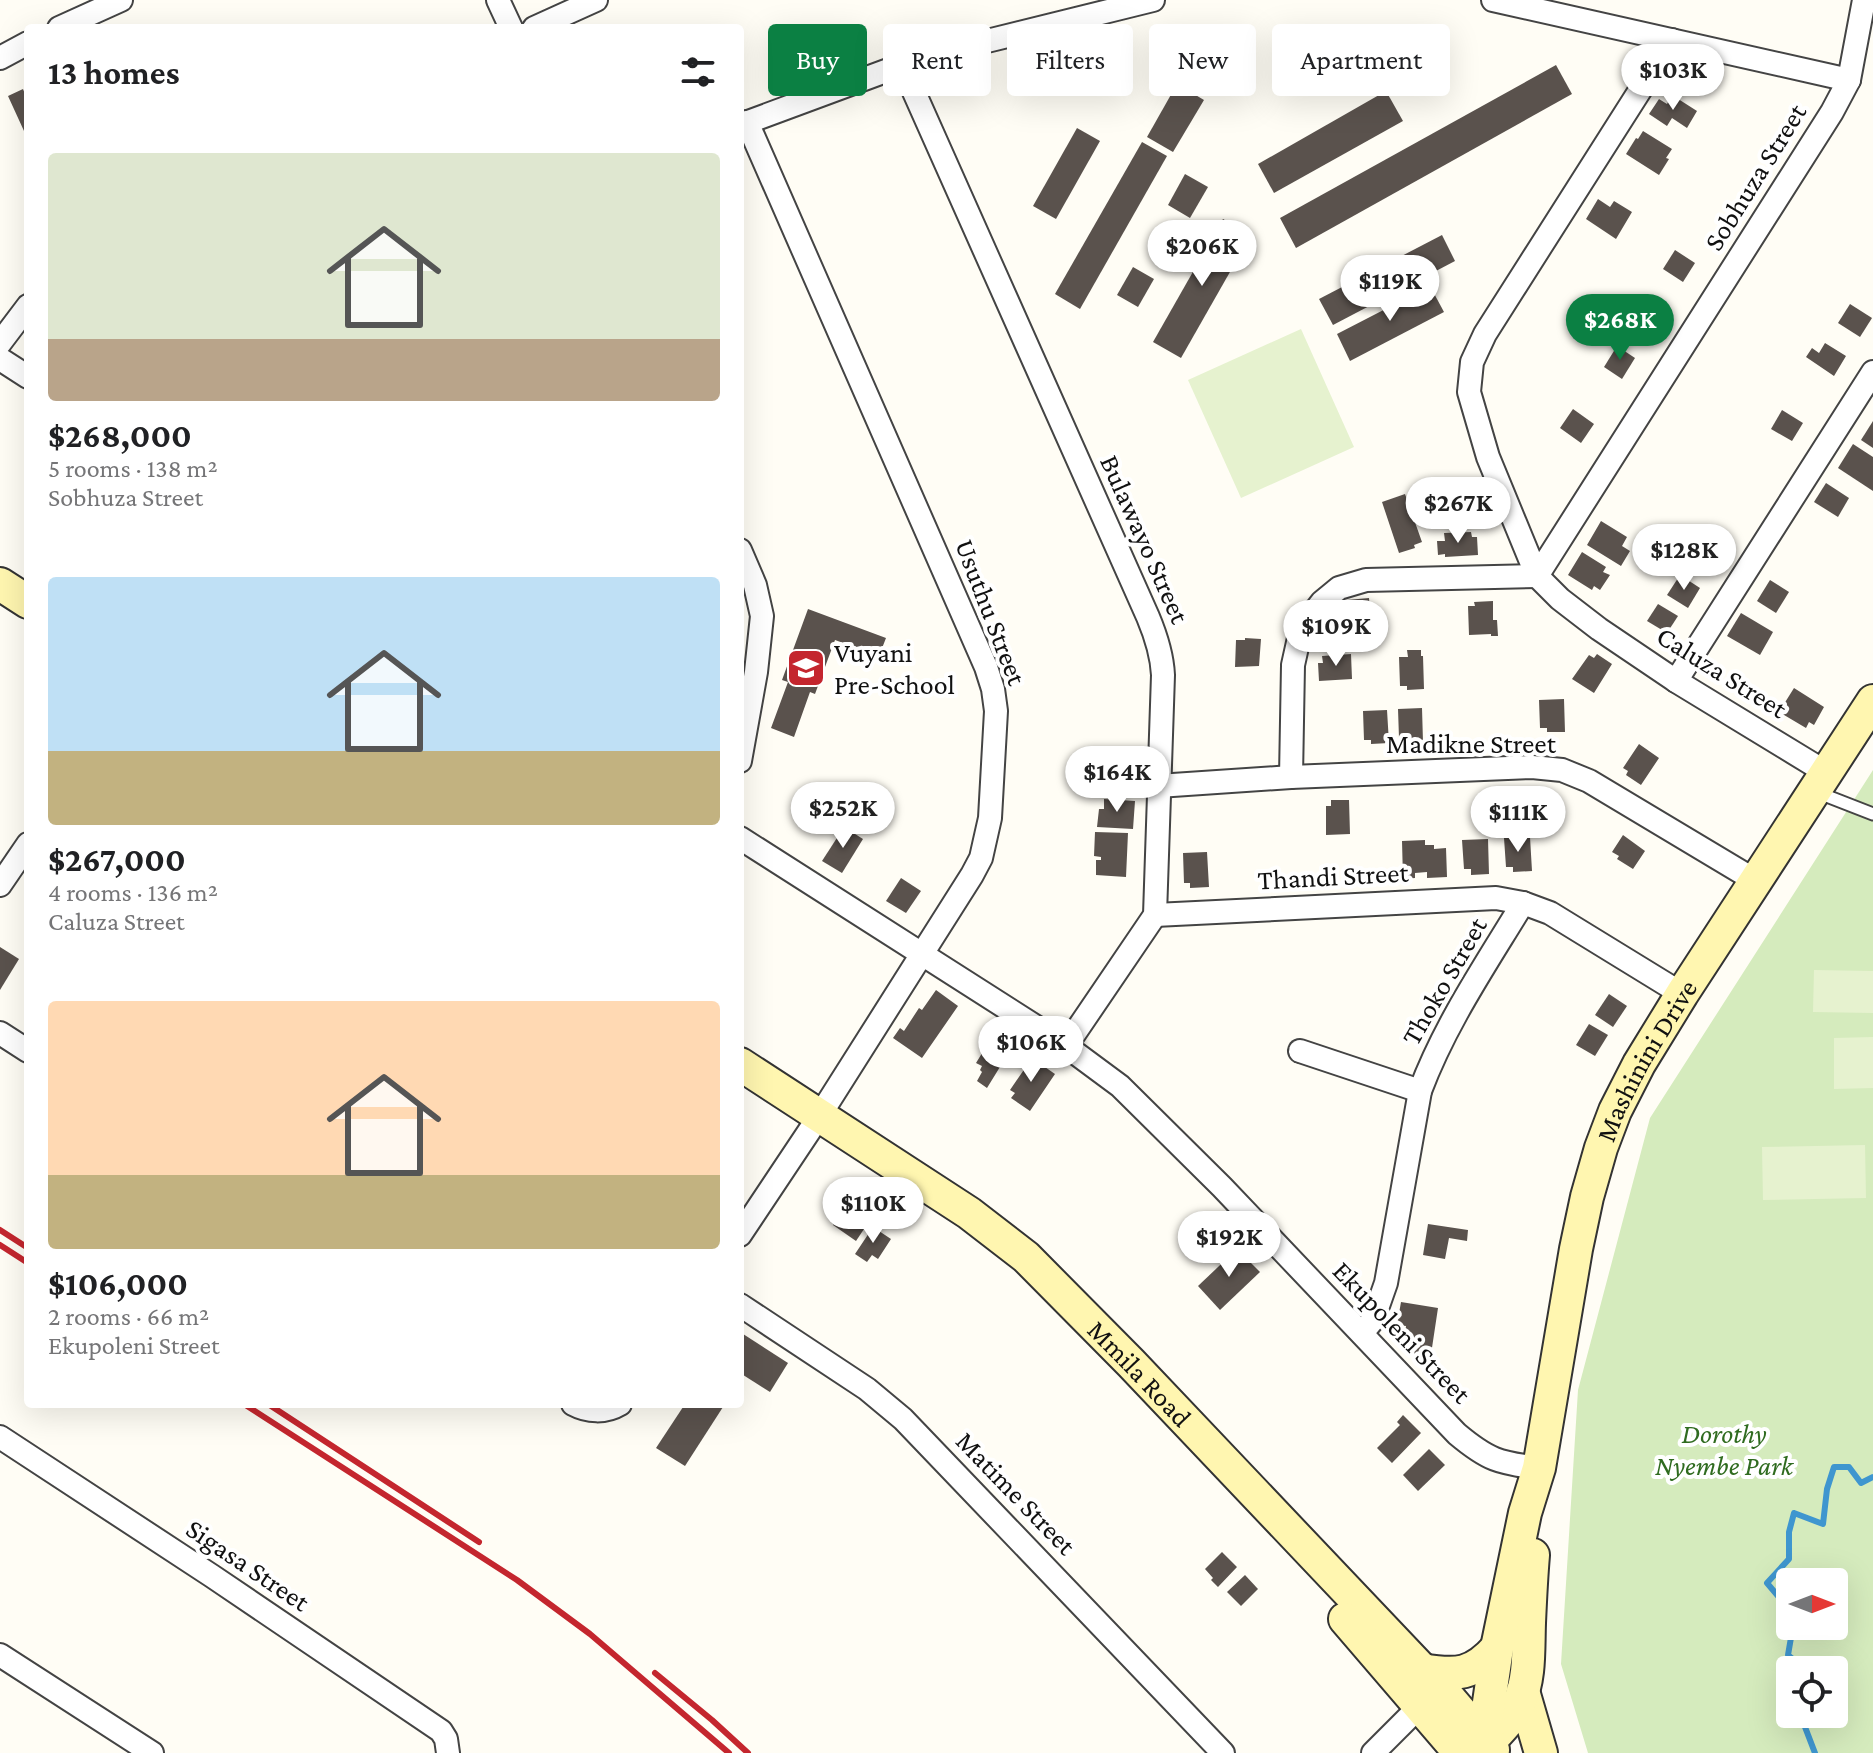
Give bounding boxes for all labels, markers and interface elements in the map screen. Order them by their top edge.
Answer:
chip: Buy [768,24,867,96]
chip: Rent [883,24,991,96]
chip: Filters [1007,24,1133,96]
chip: New [1149,24,1256,96]
chip: Apartment [1272,24,1450,96]
pin: $103K [1617,44,1729,112]
icon: filters [676,50,720,94]
text: 13 homes [48,54,180,91]
text: $103K [1639,55,1707,84]
street label: Sobhuza Street [1698,97,1813,256]
icon: home [312,205,456,349]
pin: $206K [1146,220,1258,288]
text: $206K [1166,231,1238,260]
pin: $119K [1334,255,1446,323]
text: $119K [1358,266,1422,295]
pin: $268K [1564,294,1676,362]
text: $268K [1584,305,1656,334]
text: $268,000 [48,417,192,454]
street label: Bulawayo Street [1094,450,1196,629]
text: 5 rooms · 138 m² [48,454,218,483]
pin: $267K [1402,477,1514,545]
text: Sobhuza Street [48,483,203,512]
text: $267K [1424,488,1492,517]
pin: $128K [1628,524,1740,592]
street label: Usuthu Street [949,535,1033,690]
text: $128K [1650,535,1718,564]
pin: $109K [1280,600,1392,668]
text: $109K [1301,611,1371,640]
street label: Caluza Street [1651,620,1793,725]
icon: home [312,629,456,773]
place label: Vuyani Pre-School [834,637,955,700]
school or university icon: Vuyani Pre-School [785,647,827,689]
street label: Madikne Street [1386,728,1557,759]
pin: $164K [1061,746,1173,814]
text: $164K [1083,757,1151,786]
pin: $252K [787,782,899,850]
pin: $111K [1462,786,1574,854]
text: $252K [809,793,877,822]
text: $111K [1489,797,1547,826]
text: $267,000 [48,841,186,878]
street label: Thandi Street [1257,857,1410,895]
text: 4 rooms · 136 m² [48,878,218,907]
text: Caluza Street [48,907,185,936]
street label: Thoko Street [1395,911,1493,1050]
street label: Mashinini Drive [1589,973,1703,1146]
pin: $106K [975,1016,1087,1084]
text: $106K [996,1027,1066,1056]
icon: home [312,1053,456,1197]
pin: $110K [817,1177,929,1245]
text: $110K [841,1188,905,1217]
pin: $192K [1173,1211,1285,1279]
text: $192K [1196,1222,1262,1251]
street label: Ekupoleni Street [1327,1255,1478,1410]
text: $106,000 [48,1265,188,1302]
text: 2 rooms · 66 m² [48,1302,209,1331]
street label: Mmila Road [1082,1314,1198,1433]
text: Ekupoleni Street [48,1331,220,1360]
park label: Dorothy Nyembe Park [1655,1418,1795,1481]
street label: Matime Street [950,1425,1083,1561]
street label: Sigasa Street [181,1513,316,1618]
north arrow [1776,1568,1848,1640]
map controls [1776,1568,1848,1728]
button: locate [1776,1656,1848,1728]

